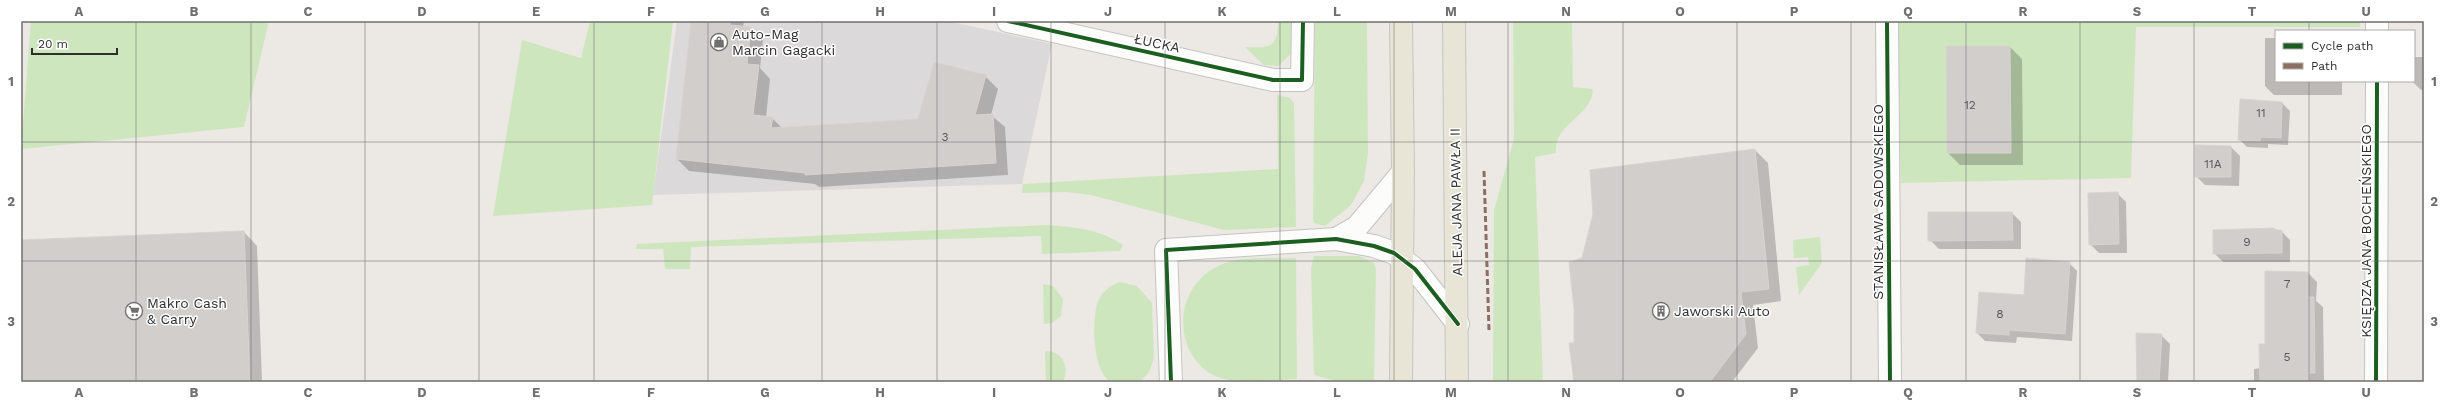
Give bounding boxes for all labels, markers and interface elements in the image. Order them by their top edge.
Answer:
text: A [75,4,84,19]
text: B [190,4,199,19]
text: C [304,4,313,19]
text: D [417,4,427,19]
text: E [532,4,540,19]
text: F [647,4,655,19]
text: G [760,4,770,19]
text: H [875,4,885,19]
text: I [992,4,996,19]
text: J [1104,4,1112,19]
text: K [1217,4,1227,19]
text: L [1333,4,1341,19]
text: M [1445,4,1457,19]
text: N [1561,4,1571,19]
text: O [1675,4,1685,19]
text: P [1790,4,1799,19]
text: Q [1903,4,1913,19]
text: R [2019,4,2028,19]
text: S [2133,4,2142,19]
text: T [2248,4,2257,19]
text: U [2361,4,2371,19]
place label: Auto-Mag Marcin Gagacki [732,26,835,58]
scale bar [32,30,117,56]
street label: ŁUCKA [1133,30,1181,56]
legend [2275,30,2415,82]
shop icon: Auto-Mag Marcin Gagacki [709,32,729,52]
text: 20 m [38,37,68,51]
text: Cycle path [2311,39,2373,53]
text: Path [2311,59,2337,73]
text: 1 [8,74,14,89]
text: 1 [2431,74,2437,89]
house number: 12 [1964,98,1976,112]
street label: STANISŁAWA SADOWSKIEGO [1870,104,1886,300]
house number: 11 [2256,106,2266,120]
street label: KSIĘDZA JANA BOCHEŃSKIEGO [2358,124,2374,338]
street label: ALEJA JANA PAWŁA II [1447,128,1465,276]
house number: 3 [942,130,949,144]
house number: 11A [2204,157,2222,171]
text: 2 [7,194,15,209]
text: 2 [2430,194,2438,209]
house number: 9 [2243,235,2251,249]
house number: 7 [2284,277,2291,291]
place label: Makro Cash & Carry [147,295,227,327]
supermarket icon: Makro Cash & Carry [124,301,144,321]
building icon: Jaworski Auto [1651,301,1671,321]
place label: Jaworski Auto [1674,303,1770,319]
house number: 8 [1996,307,2004,321]
text: 3 [7,314,15,329]
text: 3 [2430,314,2438,329]
house number: 5 [2284,350,2291,364]
text: A [75,385,84,400]
text: B [190,385,199,400]
text: C [304,385,313,400]
text: D [417,385,427,400]
text: E [532,385,540,400]
text: F [647,385,655,400]
text: G [760,385,770,400]
text: H [875,385,885,400]
text: I [992,385,996,400]
text: J [1104,385,1112,400]
text: K [1217,385,1227,400]
text: L [1333,385,1341,400]
text: M [1445,385,1457,400]
text: N [1561,385,1571,400]
text: O [1675,385,1685,400]
text: P [1790,385,1799,400]
text: Q [1903,385,1913,400]
text: R [2019,385,2028,400]
text: S [2133,385,2142,400]
text: T [2248,385,2257,400]
text: U [2361,385,2371,400]

